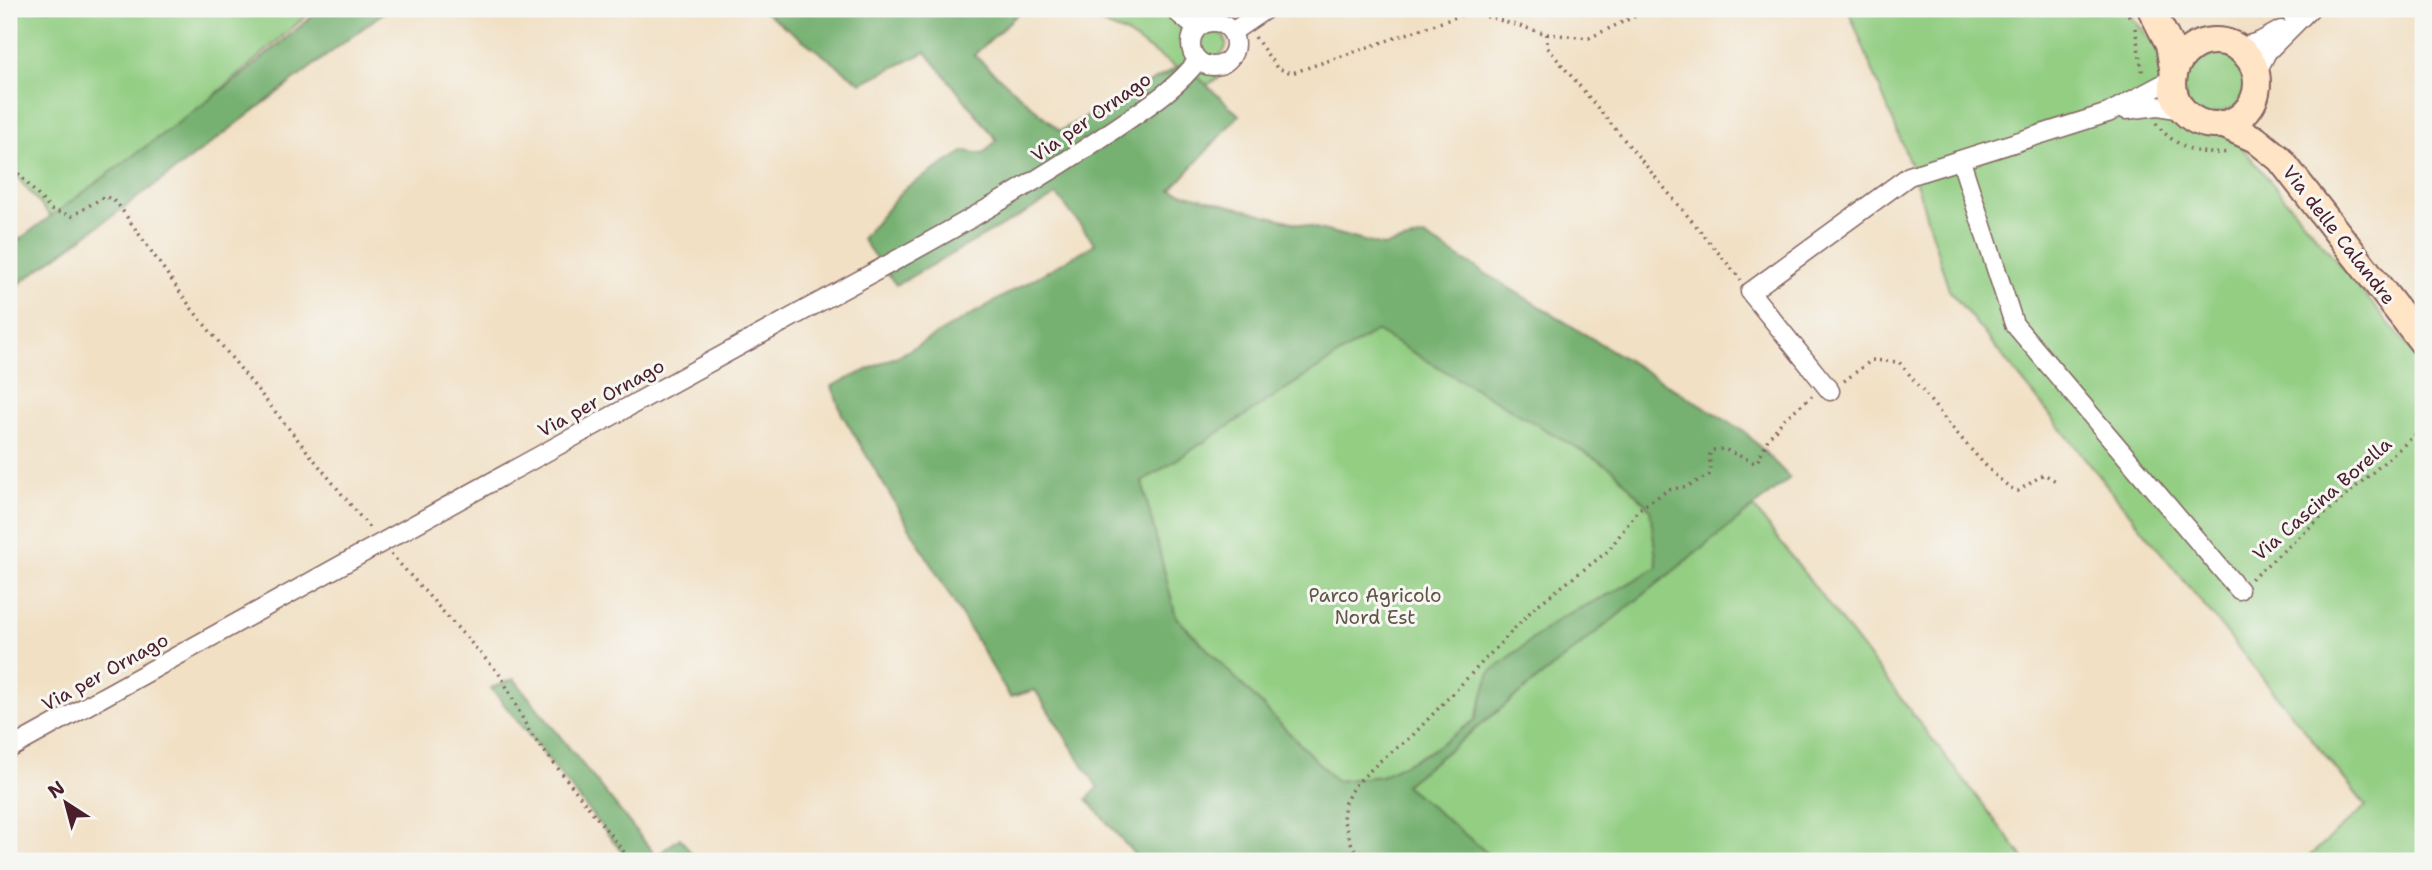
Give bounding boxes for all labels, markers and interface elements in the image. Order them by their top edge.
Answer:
street label: Via per Ornago [1026,66,1156,168]
street label: Via delle Calandre [2277,160,2401,310]
street label: Via per Ornago [533,353,669,443]
street label: Via Cascina Borella [2247,432,2397,566]
park label: Parco Agricolo Nord Est [1309,583,1441,630]
street label: Via per Ornago [37,627,173,717]
north arrow [32,768,102,838]
text: N [43,775,70,804]

